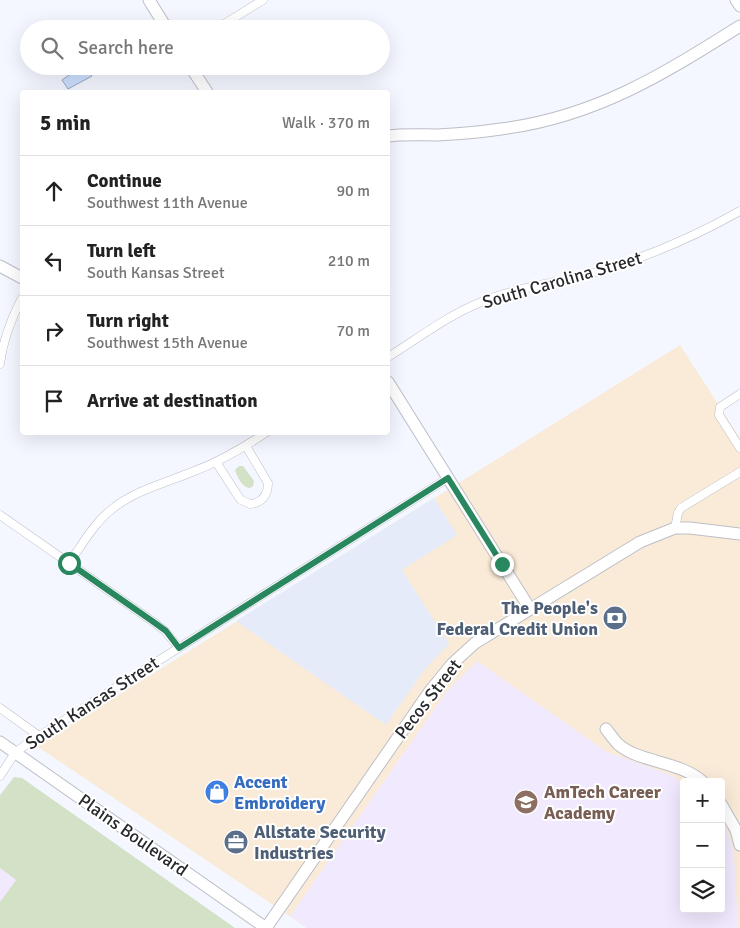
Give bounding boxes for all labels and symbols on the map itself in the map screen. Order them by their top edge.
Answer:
street label: South Carolina Street [480,247,644,313]
route start [58,552,81,575]
route end [491,553,514,576]
place label: The People's Federal Credit Union [437,597,598,640]
bank icon: The People's Federal Credit Union [602,605,628,631]
street label: South Kansas Street [21,652,163,754]
street label: Pecos Street [390,655,466,743]
place label: Accent Embroidery [234,771,326,814]
shop icon: Accent Embroidery [204,779,230,805]
place label: AmTech Career Academy [544,781,662,824]
street label: Plains Boulevard [74,789,192,881]
school or university icon: AmTech Career Academy [513,789,539,815]
place label: Allstate Security Industries [254,821,386,864]
office icon: Allstate Security Industries [223,829,249,855]

